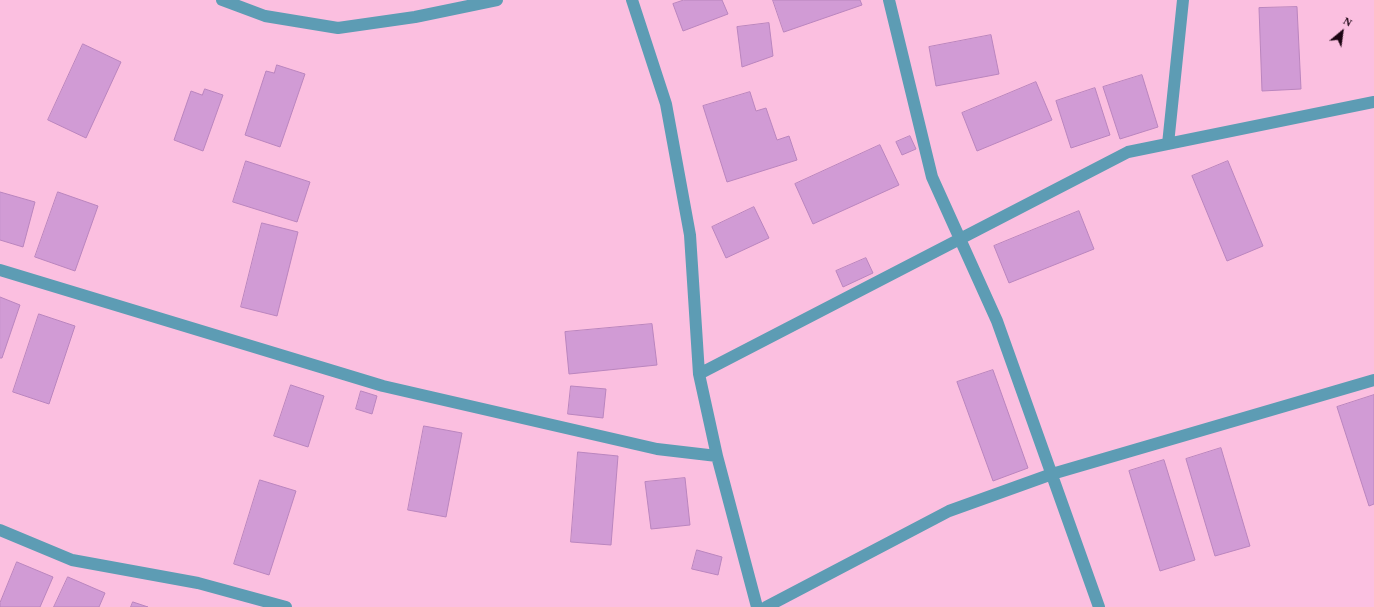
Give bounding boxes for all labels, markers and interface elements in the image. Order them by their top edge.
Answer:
north arrow [1322,12,1362,52]
text: N [1341,14,1354,29]

